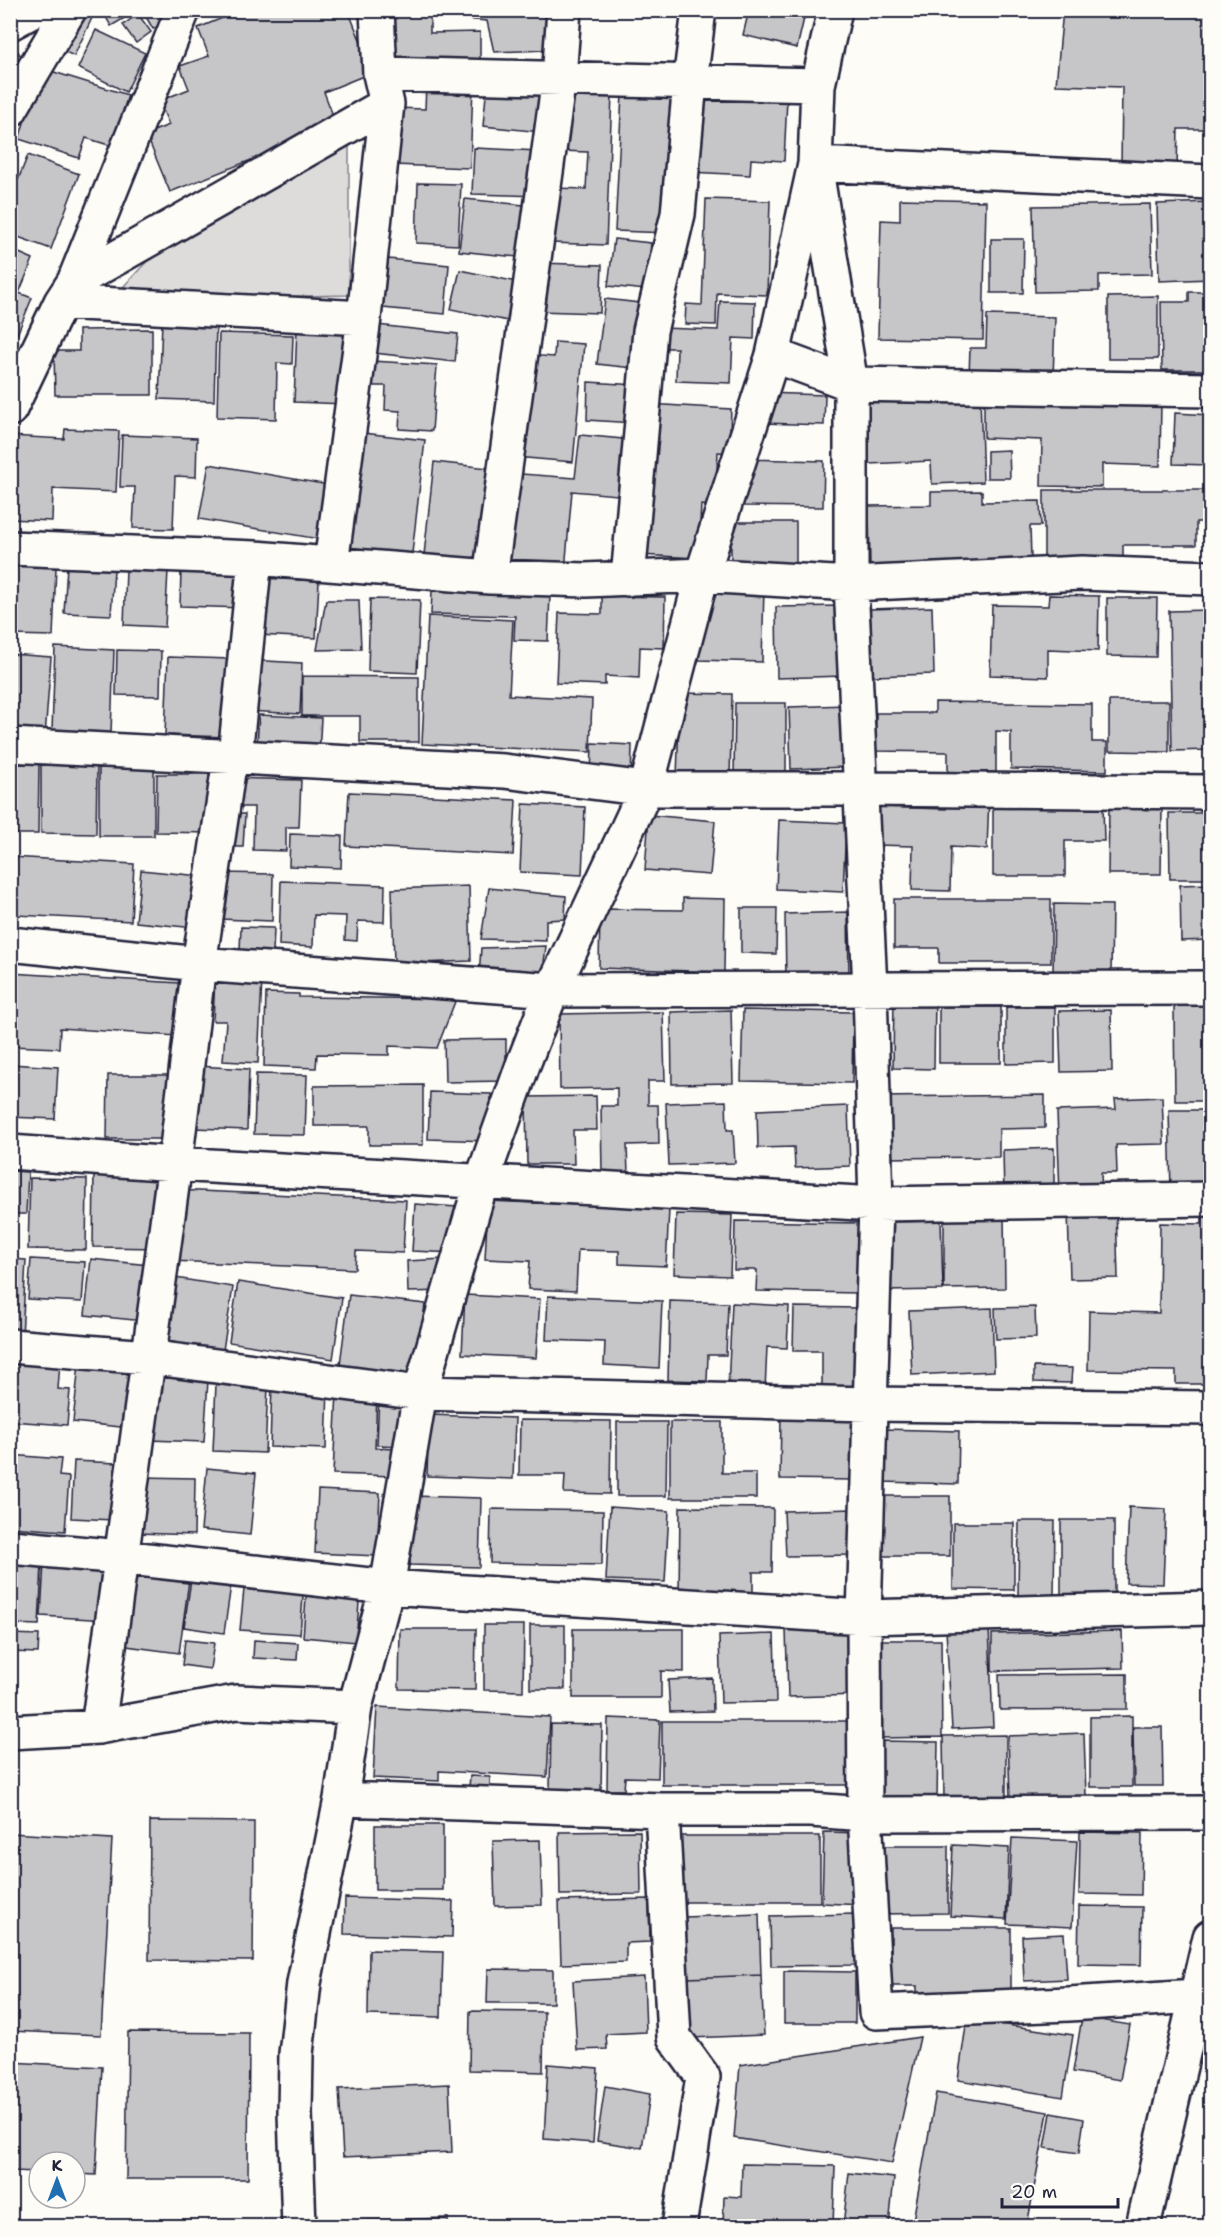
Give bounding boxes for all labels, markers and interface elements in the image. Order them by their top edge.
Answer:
north arrow [27,2150,87,2210]
text: K [52,2155,63,2176]
scale bar [1002,2171,1118,2209]
text: 20 m [1011,2180,1057,2204]

